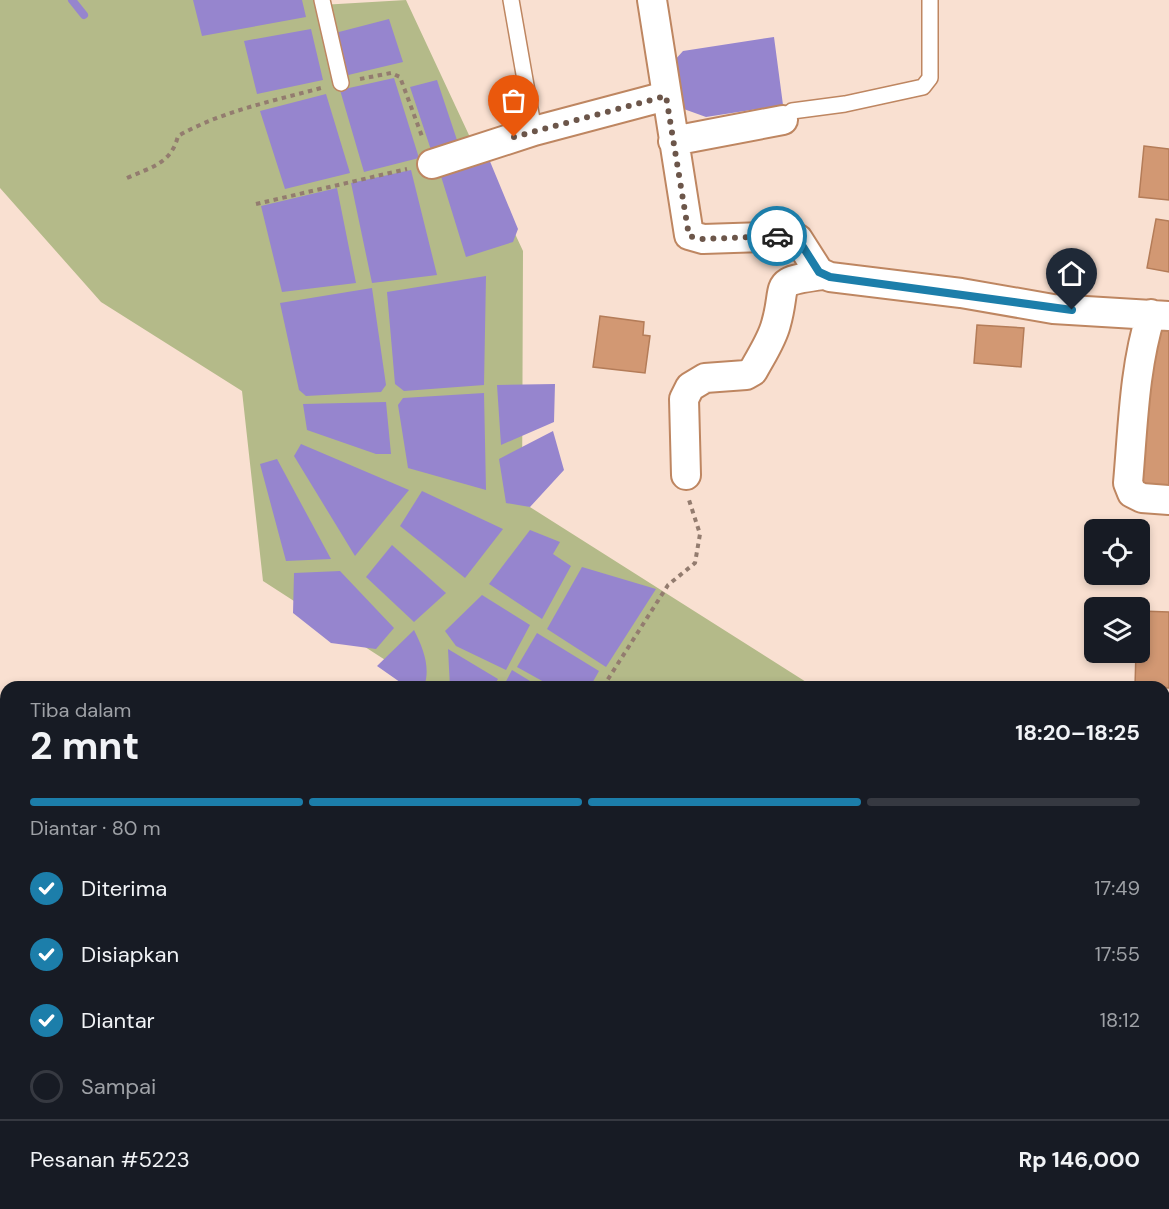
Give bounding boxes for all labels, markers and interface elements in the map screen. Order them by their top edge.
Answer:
pin [488,75,539,137]
icon: bag [497,84,530,117]
courier [747,206,807,266]
icon: car [761,220,794,253]
pin [1046,248,1097,310]
icon: home [1055,257,1088,290]
map controls [1084,519,1150,663]
button: locate [1084,519,1150,585]
button: layers [1084,597,1150,663]
text: Tiba dalam [30,697,131,723]
text: 18:20–18:25 [1015,718,1140,747]
text: 2 mnt [30,720,139,771]
text: Diantar · 80 m [30,815,161,841]
icon: check [30,872,63,905]
text: Diterima [81,874,167,903]
text: 17:49 [1094,875,1140,901]
icon: check [30,938,63,971]
text: Disiapkan [81,940,179,969]
text: 17:55 [1095,941,1140,967]
icon: check [30,1004,63,1037]
text: Diantar [81,1006,155,1035]
text: 18:12 [1100,1007,1140,1033]
text: Sampai [81,1072,156,1101]
text: Pesanan #5223 [30,1145,190,1174]
text: Rp 146,000 [1018,1145,1140,1174]

